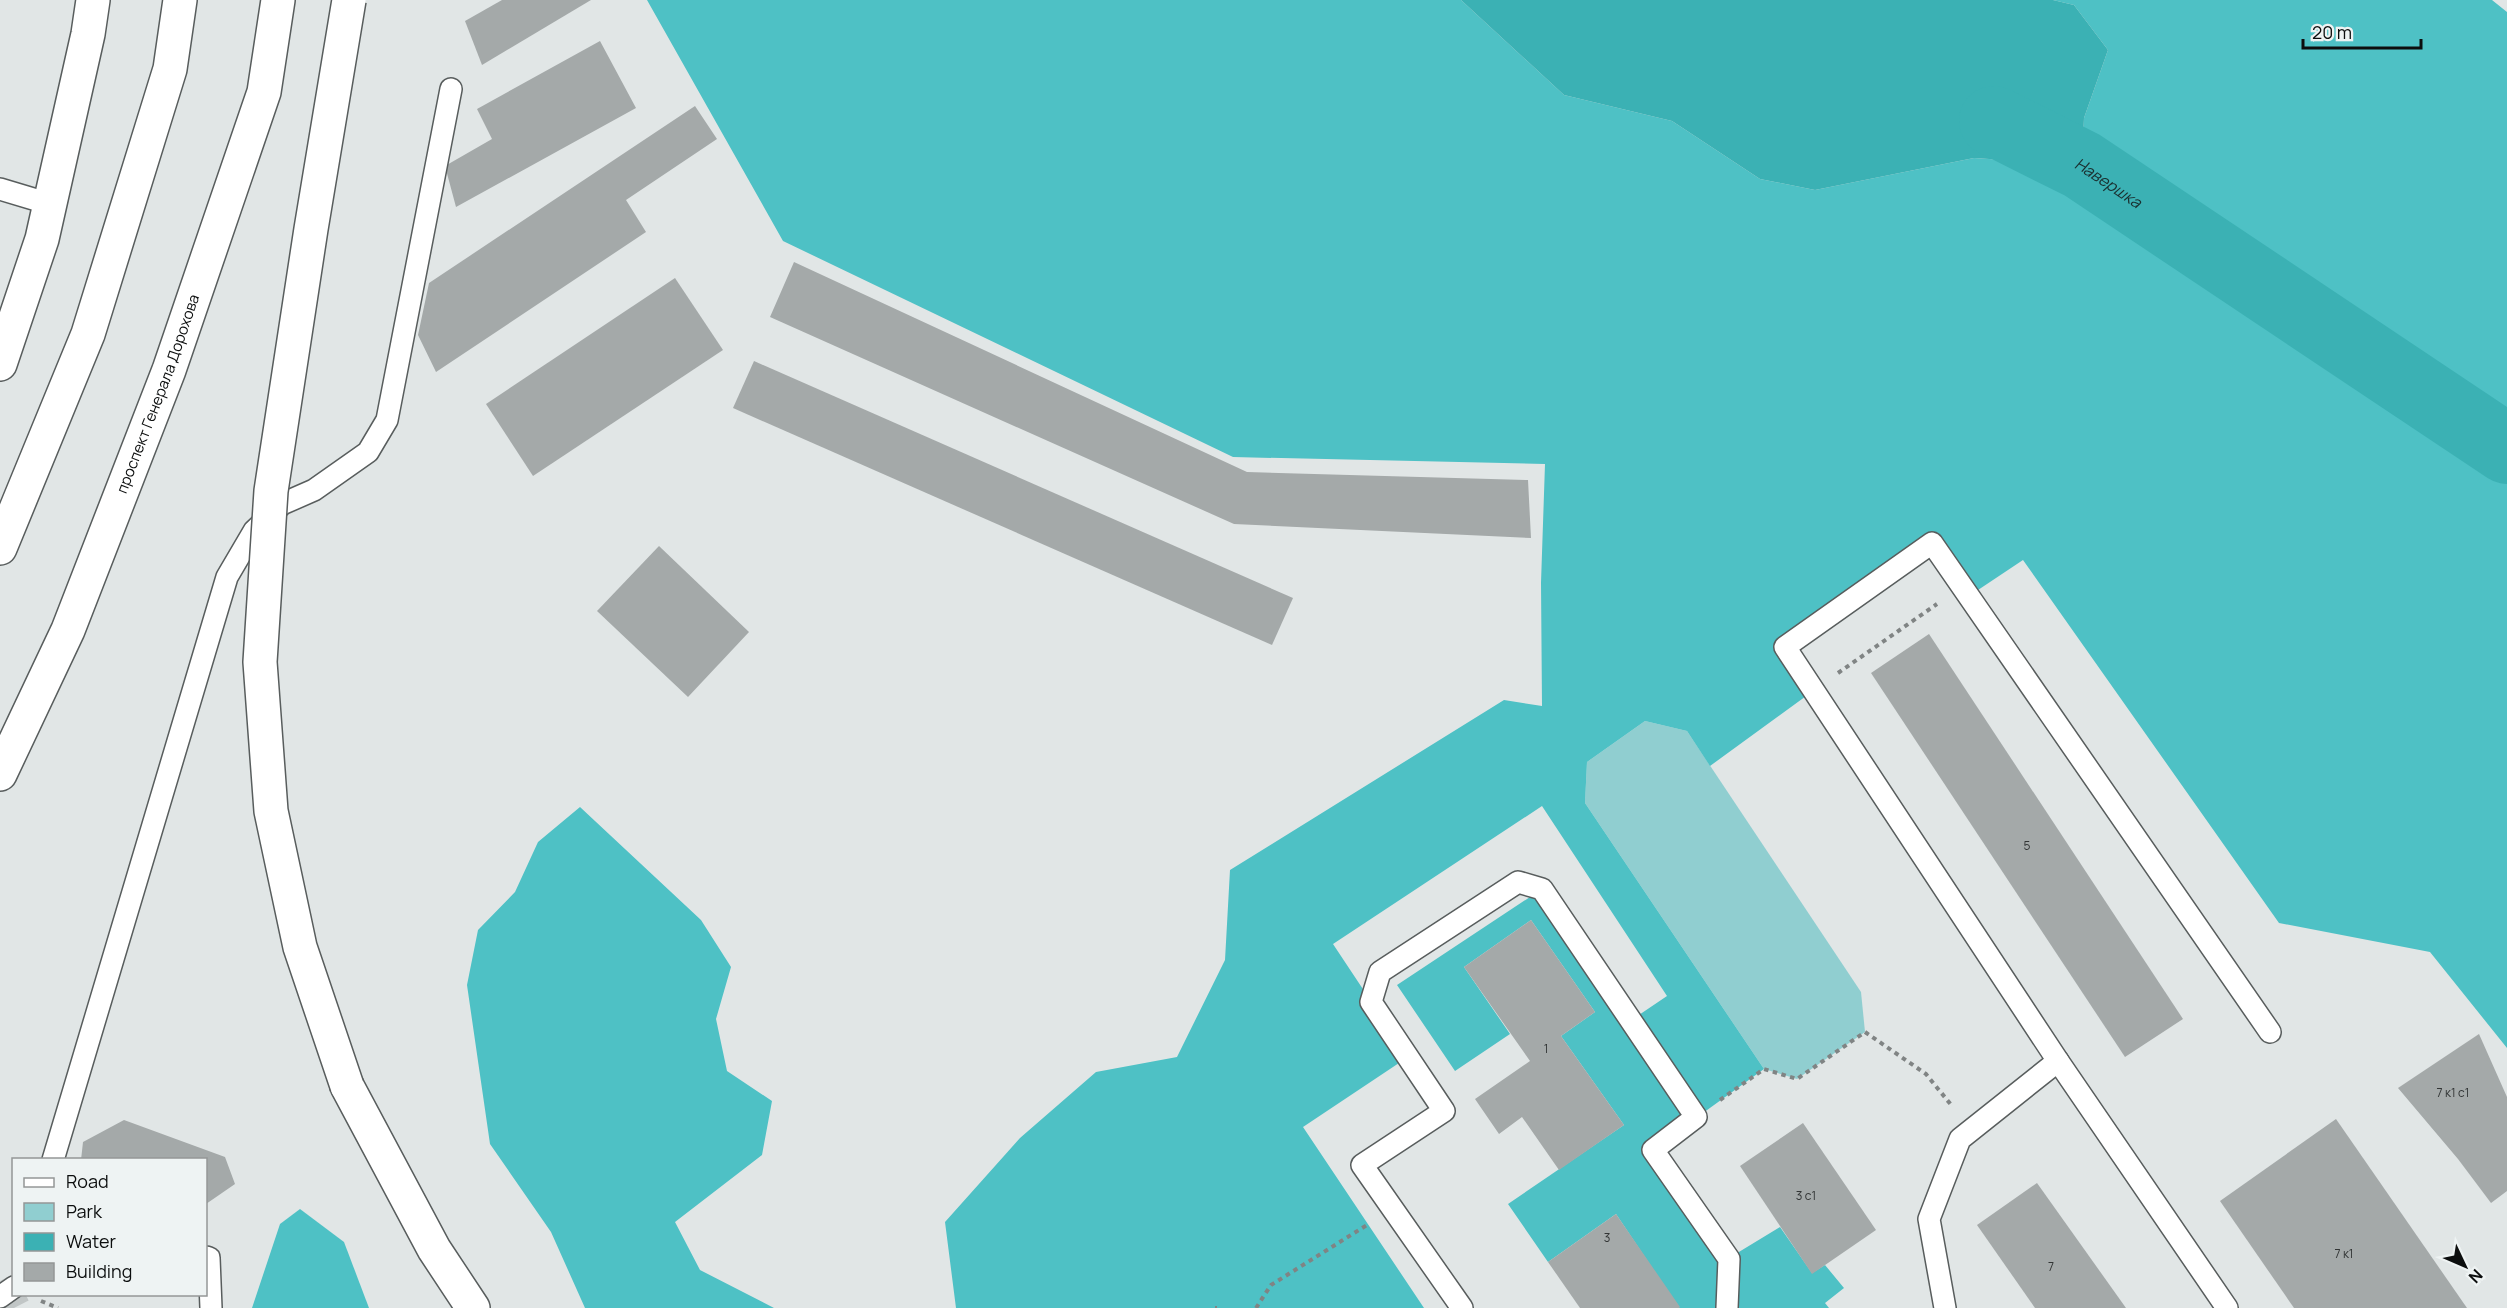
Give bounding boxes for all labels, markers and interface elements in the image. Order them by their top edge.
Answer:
scale bar [2303,12,2422,50]
text: 20 m [2312,20,2352,44]
water label: Навершка [2071,152,2147,214]
street label: проспект Генерала Дорохова [111,291,204,496]
house number: 5 [2024,837,2031,854]
house number: 1 [1544,1040,1548,1057]
house number: 7 к1 с1 [2437,1084,2469,1101]
legend [12,1158,207,1296]
text: Road [66,1169,109,1193]
house number: 3 с1 [1796,1187,1816,1204]
text: Park [66,1199,103,1223]
text: Water [66,1229,116,1253]
house number: 3 [1604,1229,1610,1246]
north arrow [2435,1236,2495,1296]
house number: 7 к1 [2334,1245,2354,1262]
house number: 7 [2048,1258,2054,1275]
text: Building [66,1259,132,1283]
text: N [2464,1265,2488,1288]

